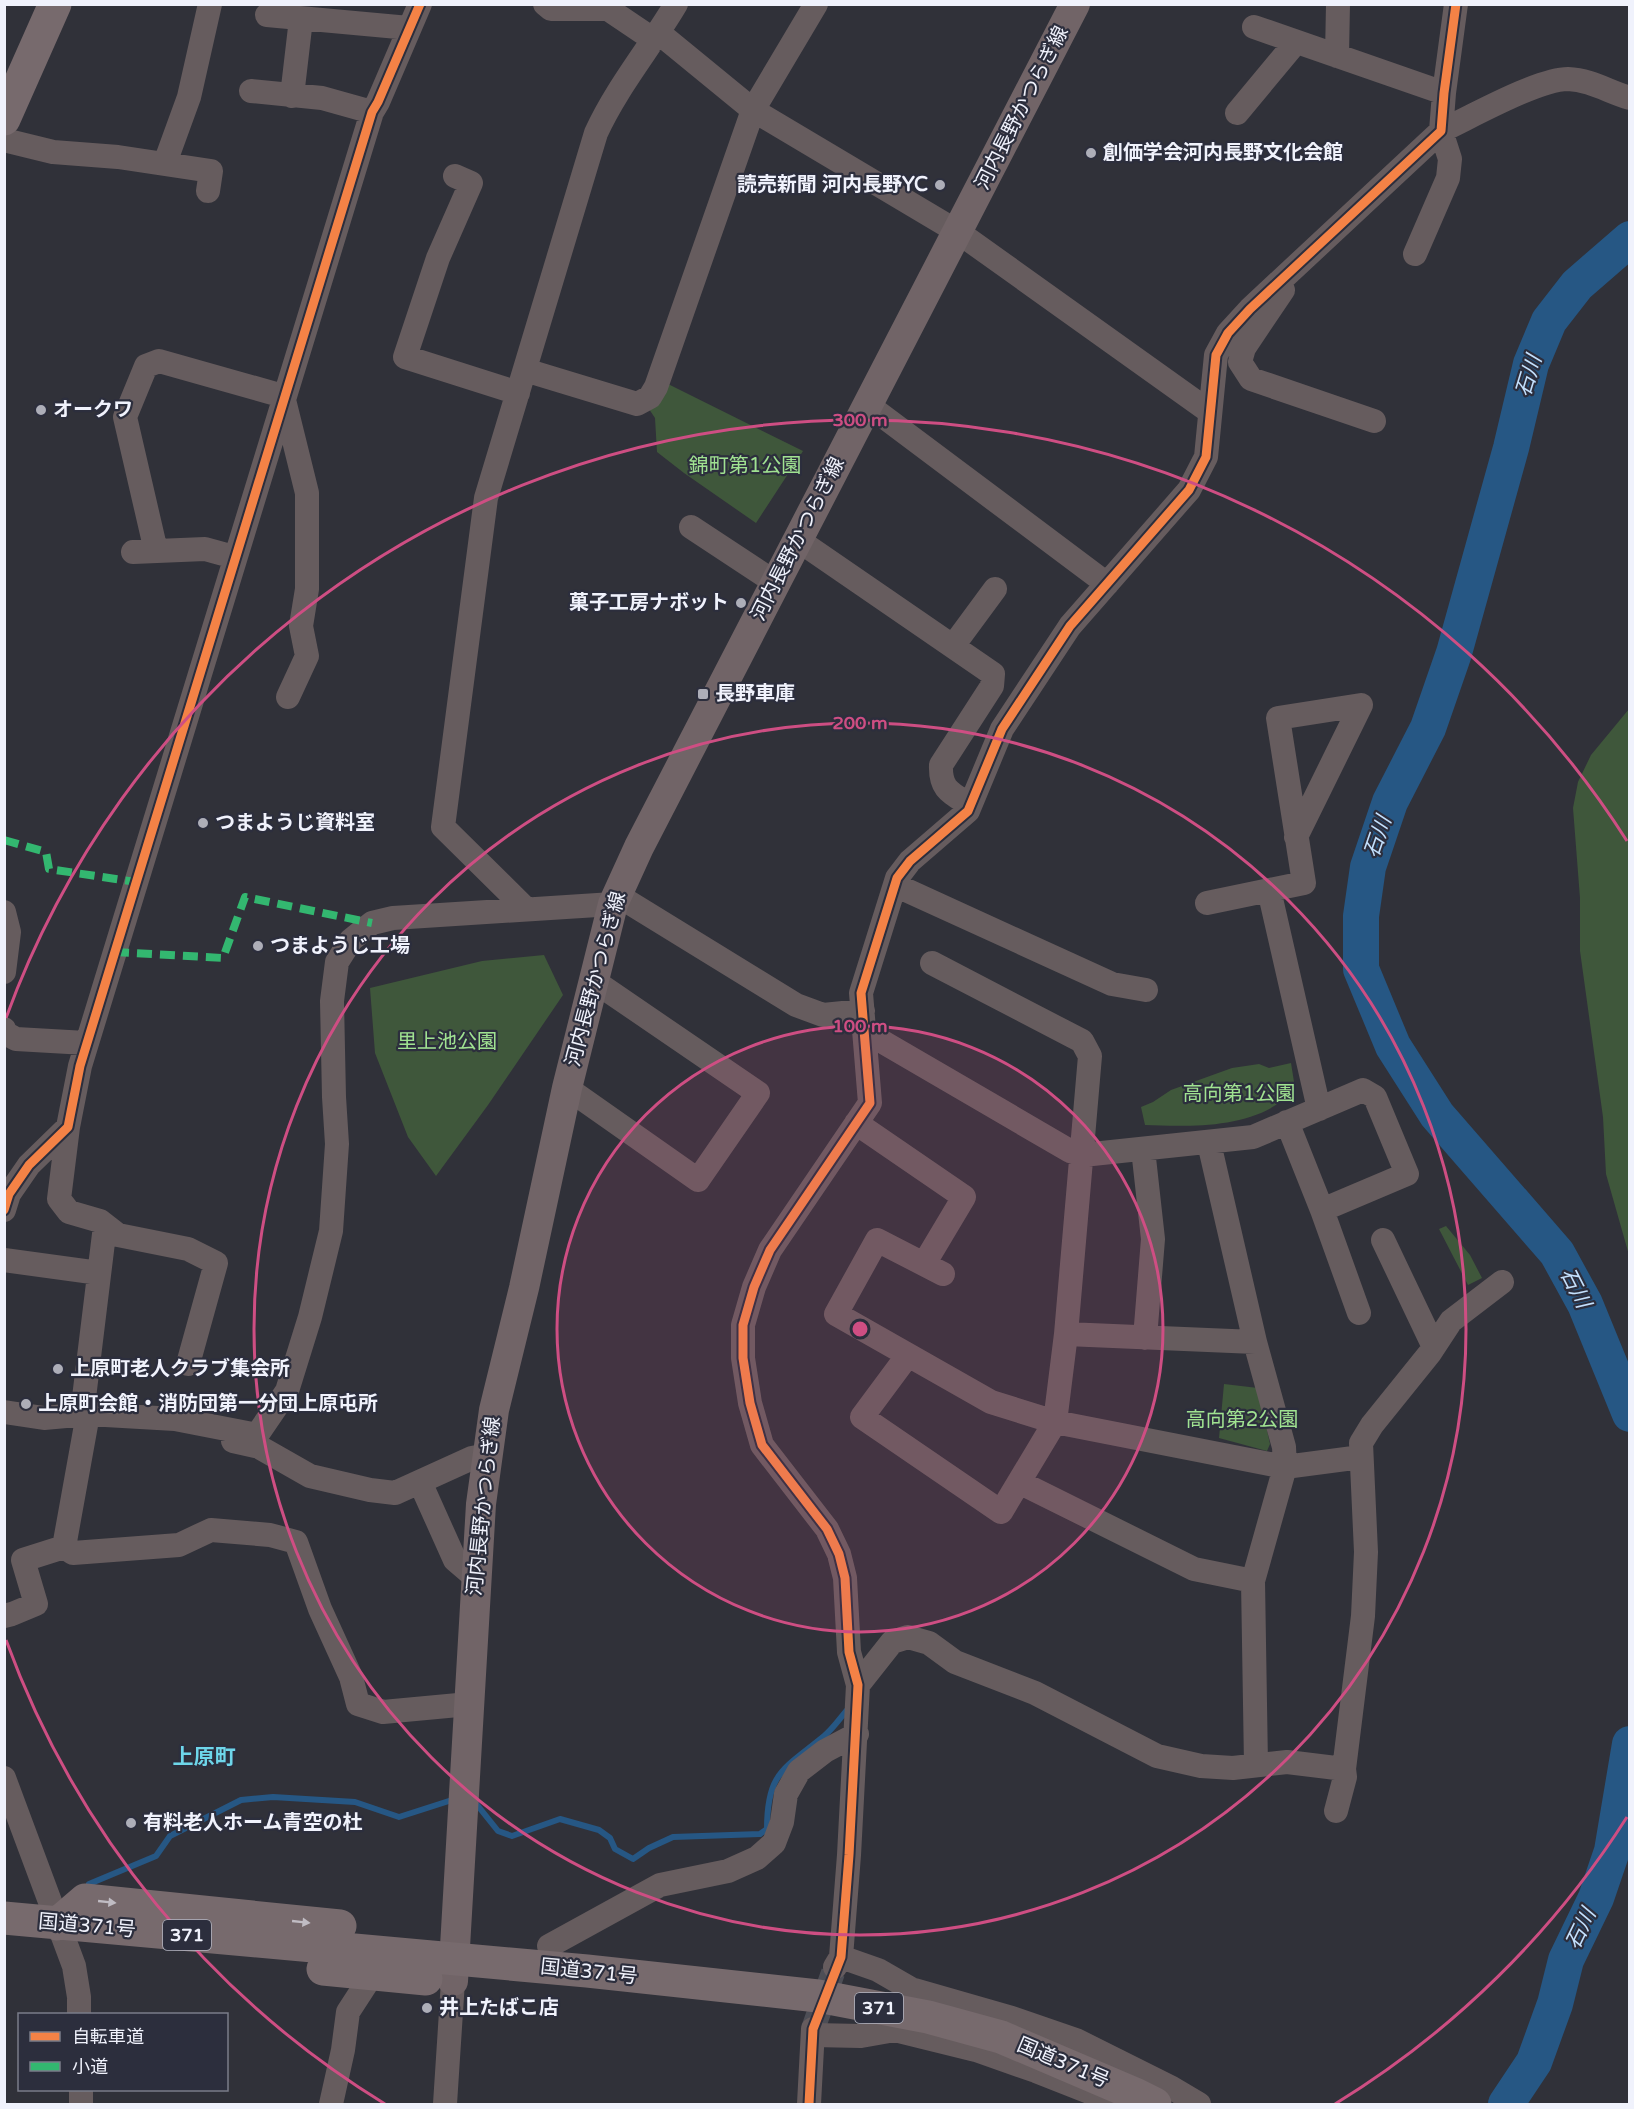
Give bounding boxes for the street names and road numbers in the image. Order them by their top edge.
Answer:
street label: 河内長野かつらぎ線 [970,22,1074,194]
street label: 河内長野かつらぎ線 [746,453,850,625]
street label: 河内長野かつらぎ線 [561,889,631,1069]
street label: 河内長野かつらぎ線 [463,1415,505,1597]
street label: 国道371号 [37,1910,137,1942]
road number: 371 [163,1920,211,1950]
street label: 国道371号 [539,1955,639,1989]
road number: 371 [855,1993,903,2023]
street label: 国道371号 [1013,2033,1113,2093]

